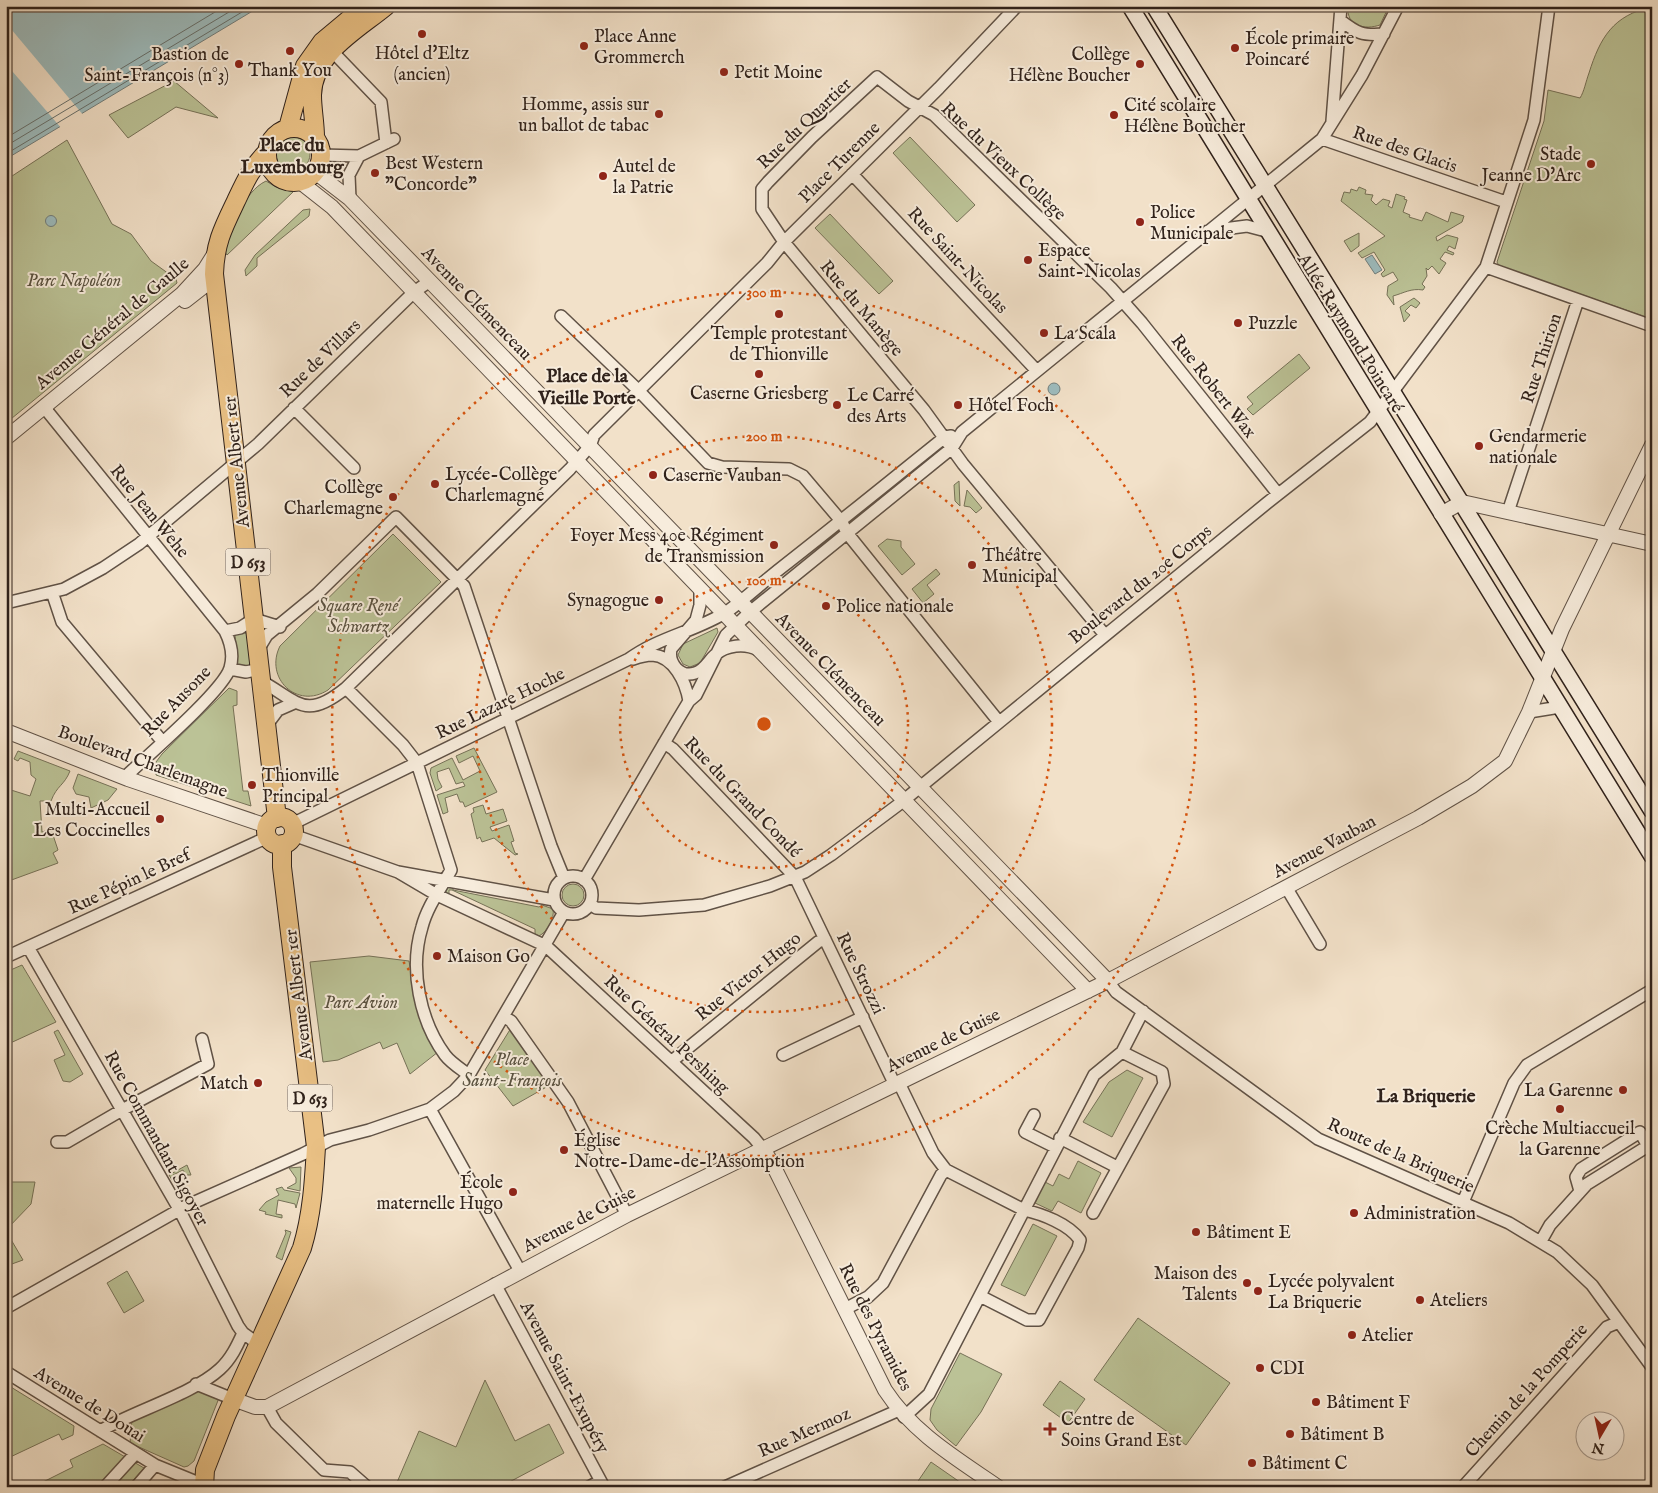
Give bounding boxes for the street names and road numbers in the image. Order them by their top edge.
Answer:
street label: Rue du Quartier [753,73,857,175]
street label: Rue du Vieux Collège [935,98,1071,226]
street label: Place Turenne [794,117,886,209]
street label: Rue des Glacis [1349,122,1460,179]
street label: Rue Saint-Nicolas [902,203,1012,319]
street label: Avenue Clémenceau [415,241,536,366]
street label: Allée Raymond Poincaré [1291,249,1408,418]
street label: Avenue Général de Gaulle [31,253,195,396]
street label: Rue du Manège [814,256,908,362]
street label: Rue Thirion [1517,310,1568,406]
street label: Rue de Villars [276,315,366,404]
street label: Rue Robert Wax [1165,330,1261,444]
street label: Avenue Albert 1er [219,395,256,530]
street label: Rue Jean Wehe [104,460,194,563]
street label: Boulevard du 20e Corps [1065,520,1217,650]
road number: D 653 [226,548,270,576]
street label: Avenue Clémenceau [769,607,890,732]
street label: Rue Ausone [137,662,217,743]
street label: Rue Lazare Hoche [432,663,569,746]
street label: Boulevard Charlemagne [54,721,231,804]
street label: Rue du Grand Condé [678,733,806,863]
street label: Avenue Vauban [1268,810,1381,885]
street label: Rue Pépin le Bref [65,843,197,921]
street label: Avenue Albert 1er [280,927,319,1063]
street label: Rue Victor Hugo [691,927,807,1027]
street label: Rue Strozzi [830,929,889,1019]
street label: Rue Général Pershing [598,971,734,1100]
street label: Avenue de Guise [882,1004,1004,1079]
street label: Rue Commandant Sigoyer [98,1047,214,1231]
road number: D 653 [288,1084,332,1112]
street label: Route de la Briquerie [1323,1114,1478,1199]
street label: Avenue de Guise [518,1182,640,1259]
street label: Rue des Pyramides [833,1260,917,1395]
street label: Avenue Saint-Exupéry [513,1297,614,1458]
street label: Chemin de la Pomperie [1461,1319,1593,1463]
street label: Avenue de Douai [29,1361,149,1449]
street label: Rue Mermoz [755,1403,854,1464]

